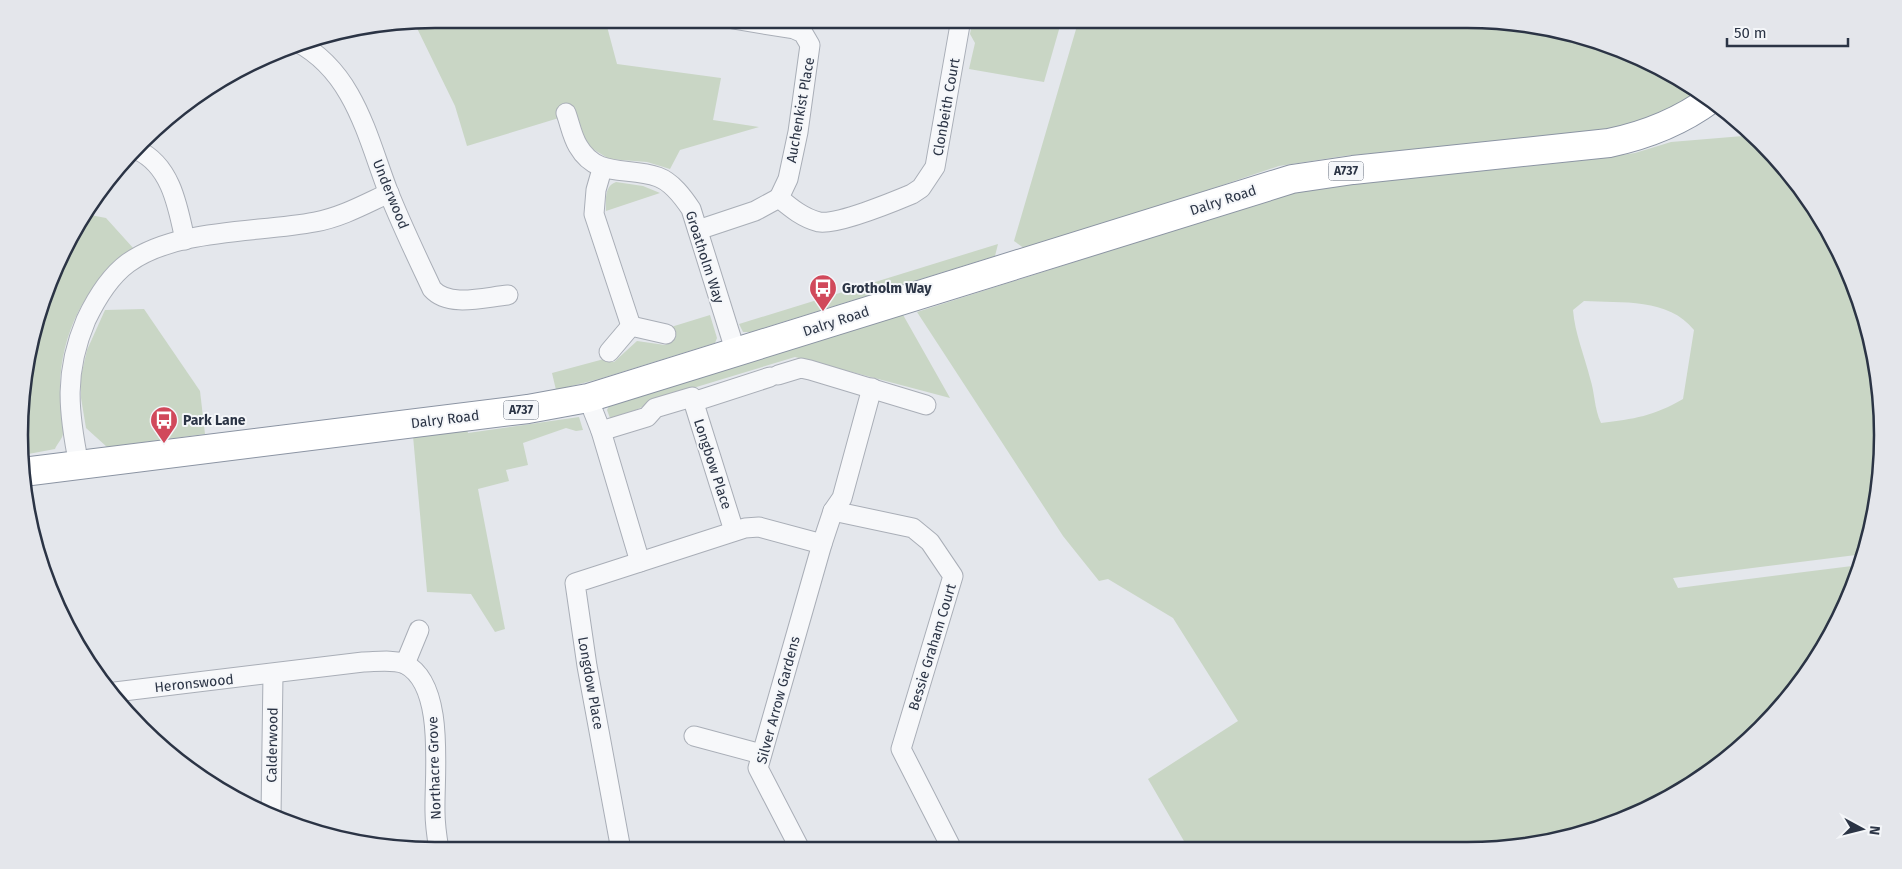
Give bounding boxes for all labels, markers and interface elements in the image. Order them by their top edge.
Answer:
scale bar [1727,15,1848,47]
text: 50 m [1734,24,1767,42]
street label: Auchenkist Place [783,56,818,164]
street label: Clonbeith Court [929,56,964,157]
street label: Underwood [369,157,412,232]
road number: A737 [1328,162,1364,180]
street label: Dalry Road [1188,182,1258,219]
street label: Groatholm Way [682,209,727,306]
bus stop icon: Grotholm Way [808,273,838,312]
place label: Grotholm Way [842,280,932,297]
street label: Dalry Road [801,303,871,340]
road number: A737 [504,400,538,420]
bus stop icon: Park Lane [149,405,179,444]
street label: Dalry Road [410,407,480,432]
place label: Park Lane [183,412,246,429]
street label: Longbow Place [690,417,735,512]
street label: Bessie Graham Court [905,581,960,713]
street label: Silver Arrow Gardens [753,634,804,766]
street label: Longdow Place [574,635,607,731]
street label: Heronswood [154,671,235,696]
street label: Calderwood [263,707,282,783]
street label: Northacre Grove [424,716,445,820]
north arrow [1837,804,1887,854]
text: N [1865,825,1883,836]

